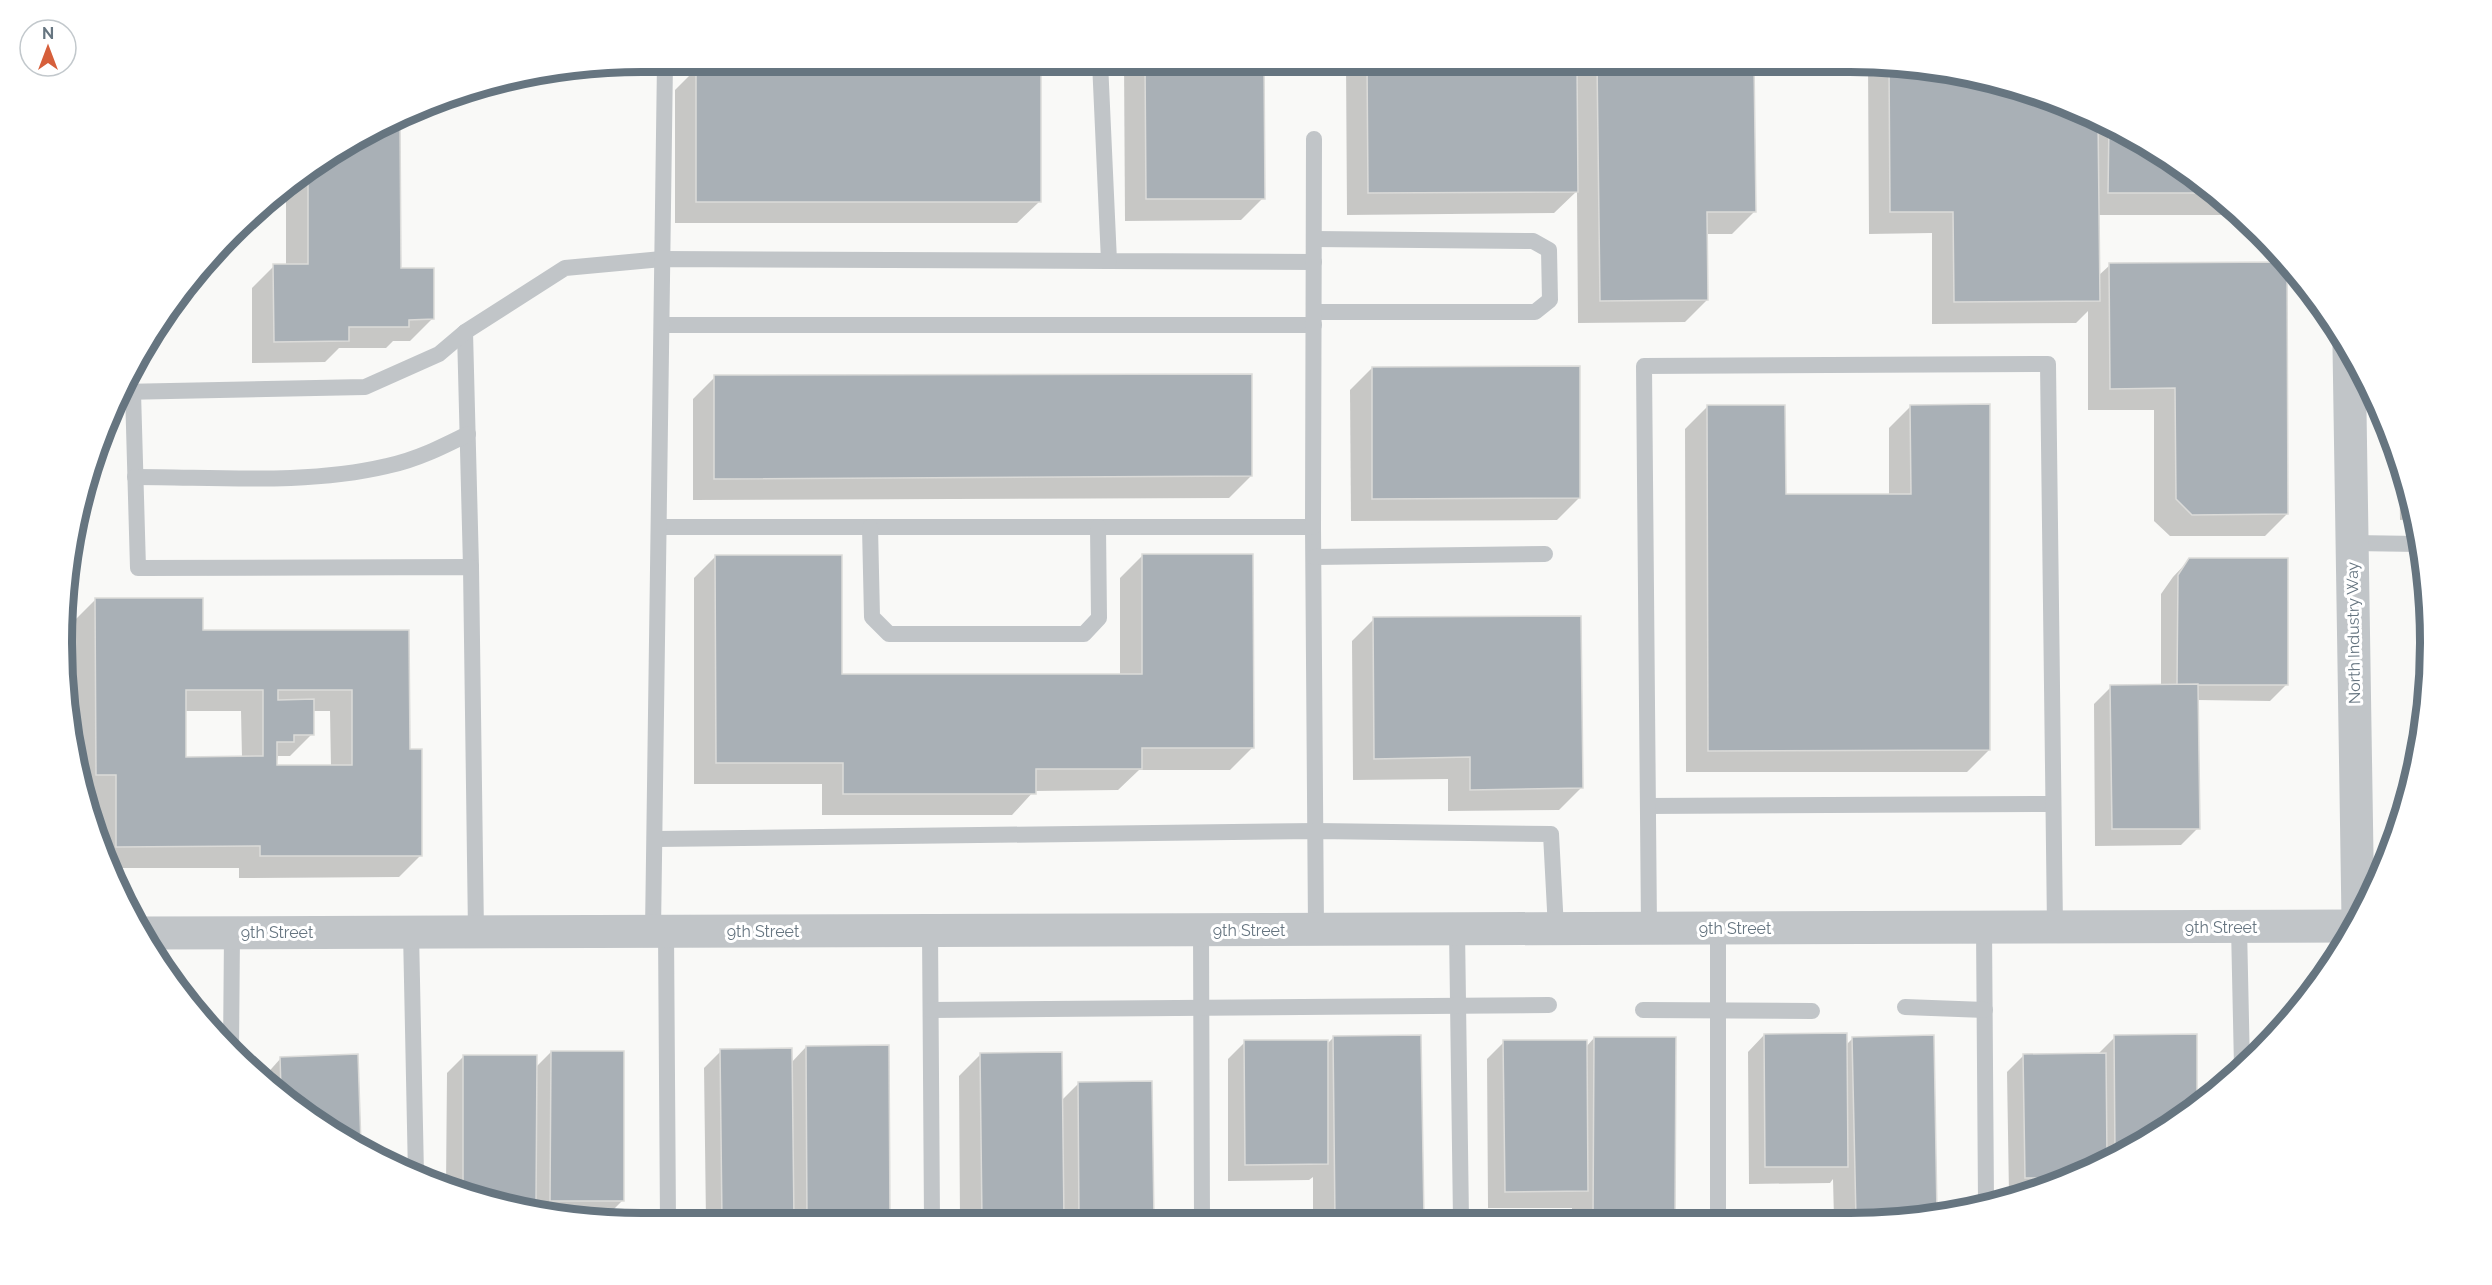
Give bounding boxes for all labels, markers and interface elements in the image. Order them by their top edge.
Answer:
north arrow [18,18,78,78]
text: N [42,24,54,43]
street label: North Industry Way [2343,561,2364,704]
street label: 9th Street [2185,918,2258,937]
street label: 9th Street [1699,919,1772,938]
street label: 9th Street [1213,921,1286,940]
street label: 9th Street [727,922,800,941]
street label: 9th Street [241,923,314,942]

